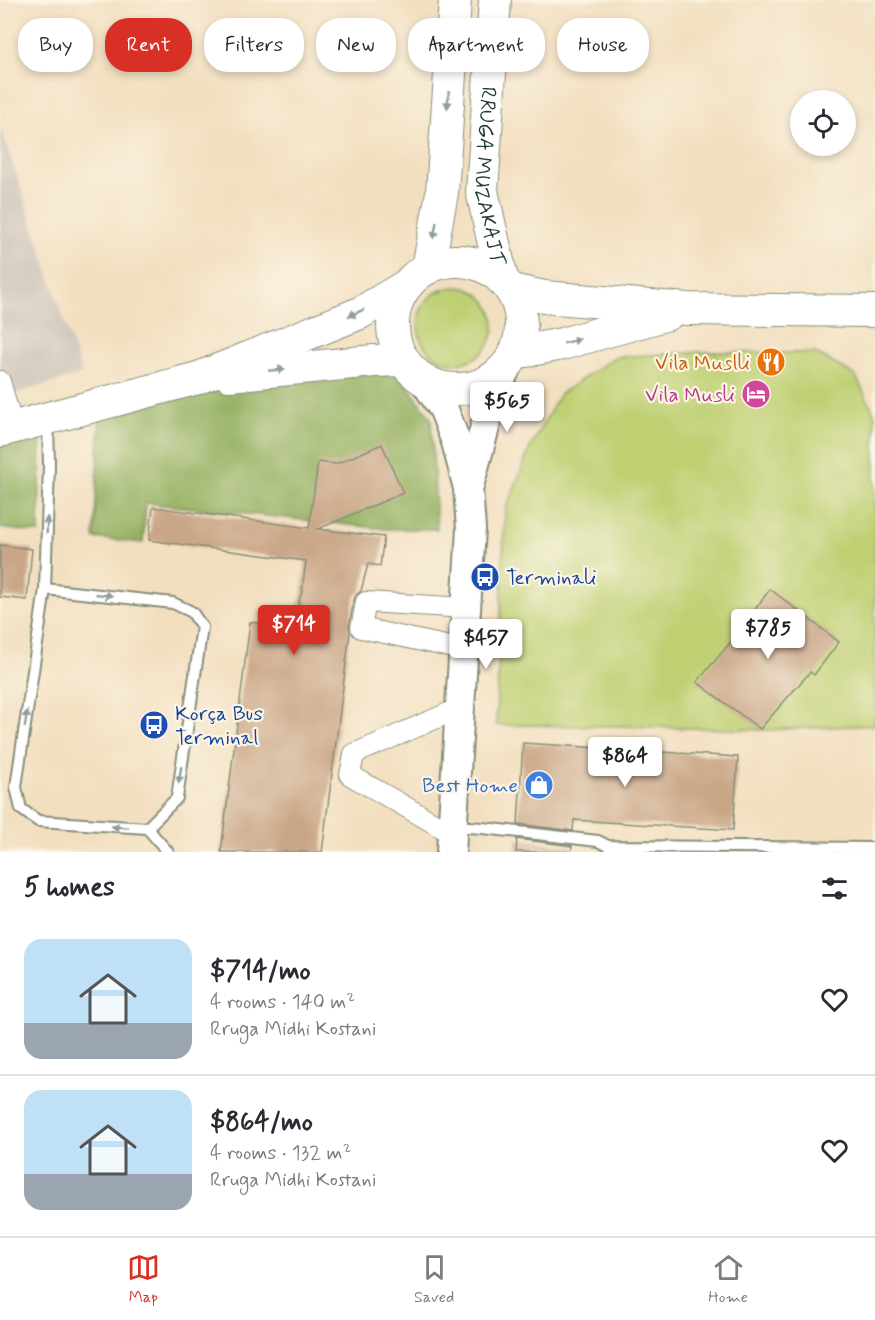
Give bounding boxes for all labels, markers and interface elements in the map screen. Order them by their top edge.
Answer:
chip: Buy [18,18,93,72]
chip: Rent [105,18,192,72]
chip: Filters [204,18,304,72]
chip: New [316,18,396,72]
chip: Apartment [408,18,545,72]
chip: House [557,18,649,72]
street label: RRUGA MUZAKAJT [467,86,512,269]
map controls [790,90,856,156]
button: locate [790,90,856,156]
one-way arrow [443,91,453,110]
one-way arrow [430,221,439,240]
one-way arrow [348,309,365,318]
one-way arrow [563,336,581,345]
restaurant icon: Vila Muslli [755,346,787,378]
place label: Vila Muslli [655,349,750,377]
one-way arrow [268,365,287,375]
hotel icon: Vila Musli [740,378,772,410]
place label: Vila Musli [645,381,735,409]
pin: $565 [471,382,543,433]
text: $565 [484,388,530,415]
one-way arrow [43,516,52,535]
bus stop icon: Terminali [469,561,501,593]
place label: Terminali [506,564,597,592]
one-way arrow [94,590,113,600]
pin: $714 [258,605,330,656]
pin: $785 [732,609,804,660]
text: $714 [272,611,316,638]
text: $785 [745,615,791,642]
pin: $457 [450,619,522,670]
text: $457 [463,625,509,652]
place label: Korça Bus Terminal [175,700,263,752]
one-way arrow [22,709,31,728]
bus stop icon: Korça Bus Terminal [138,709,170,741]
pin: $864 [589,737,661,788]
text: $864 [602,743,648,770]
one-way arrow [176,765,185,784]
shop icon: Best Home [523,769,555,801]
place label: Best Home [422,772,518,800]
one-way arrow [111,822,130,831]
text: 5 homes [24,871,115,905]
icon: filters [818,872,851,905]
text: $714/mo [210,955,311,989]
icon: home [72,963,144,1035]
icon: heart [818,983,851,1016]
text: 4 rooms · 140 m² [210,989,355,1016]
text: Rruga Midhi Kostani [210,1016,376,1043]
text: $864/mo [210,1106,313,1140]
icon: home [72,1114,144,1186]
icon: heart [818,1134,851,1167]
text: 4 rooms · 132 m² [210,1140,351,1167]
text: Rruga Midhi Kostani [210,1167,376,1194]
tab: Map [127,1251,160,1308]
tab: Saved [414,1251,454,1308]
tab: Home [708,1251,748,1308]

